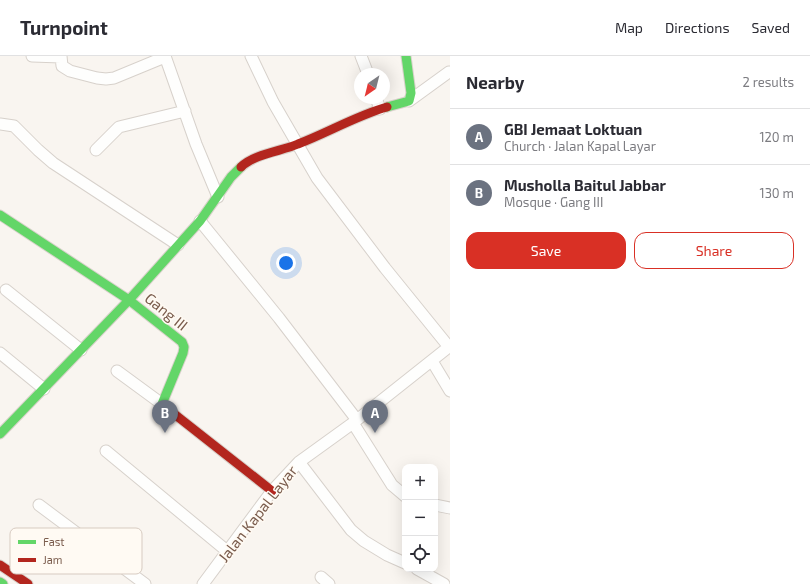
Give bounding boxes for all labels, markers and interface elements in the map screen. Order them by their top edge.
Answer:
text: Turnpoint [20,16,108,39]
text: Map [615,19,643,36]
text: Directions [665,19,730,36]
text: Saved [752,19,790,36]
north arrow [354,68,390,104]
text: Nearby [466,72,524,92]
text: 2 results [742,74,794,90]
text: GBI Jemaat Loktuan [504,120,642,138]
text: A [475,129,483,145]
text: 120 m [759,129,794,145]
text: Church · Jalan Kapal Layar [504,138,656,154]
text: Musholla Baitul Jabbar [504,176,666,194]
text: B [475,185,483,201]
text: 130 m [759,185,794,201]
text: Mosque · Gang III [504,194,603,210]
button: Save [466,232,626,269]
button: Share [634,232,794,269]
your location [276,253,296,273]
street label: Gang III [142,289,192,334]
pin: B [152,400,178,433]
pin: A [362,400,388,433]
street label: Jalan Kapal Layar [214,462,301,565]
map controls [402,464,438,572]
button: + [402,464,438,500]
button: − [402,500,438,536]
legend [10,528,142,574]
text: Fast [43,535,65,548]
button: locate [402,536,438,572]
text: Jam [43,553,62,566]

